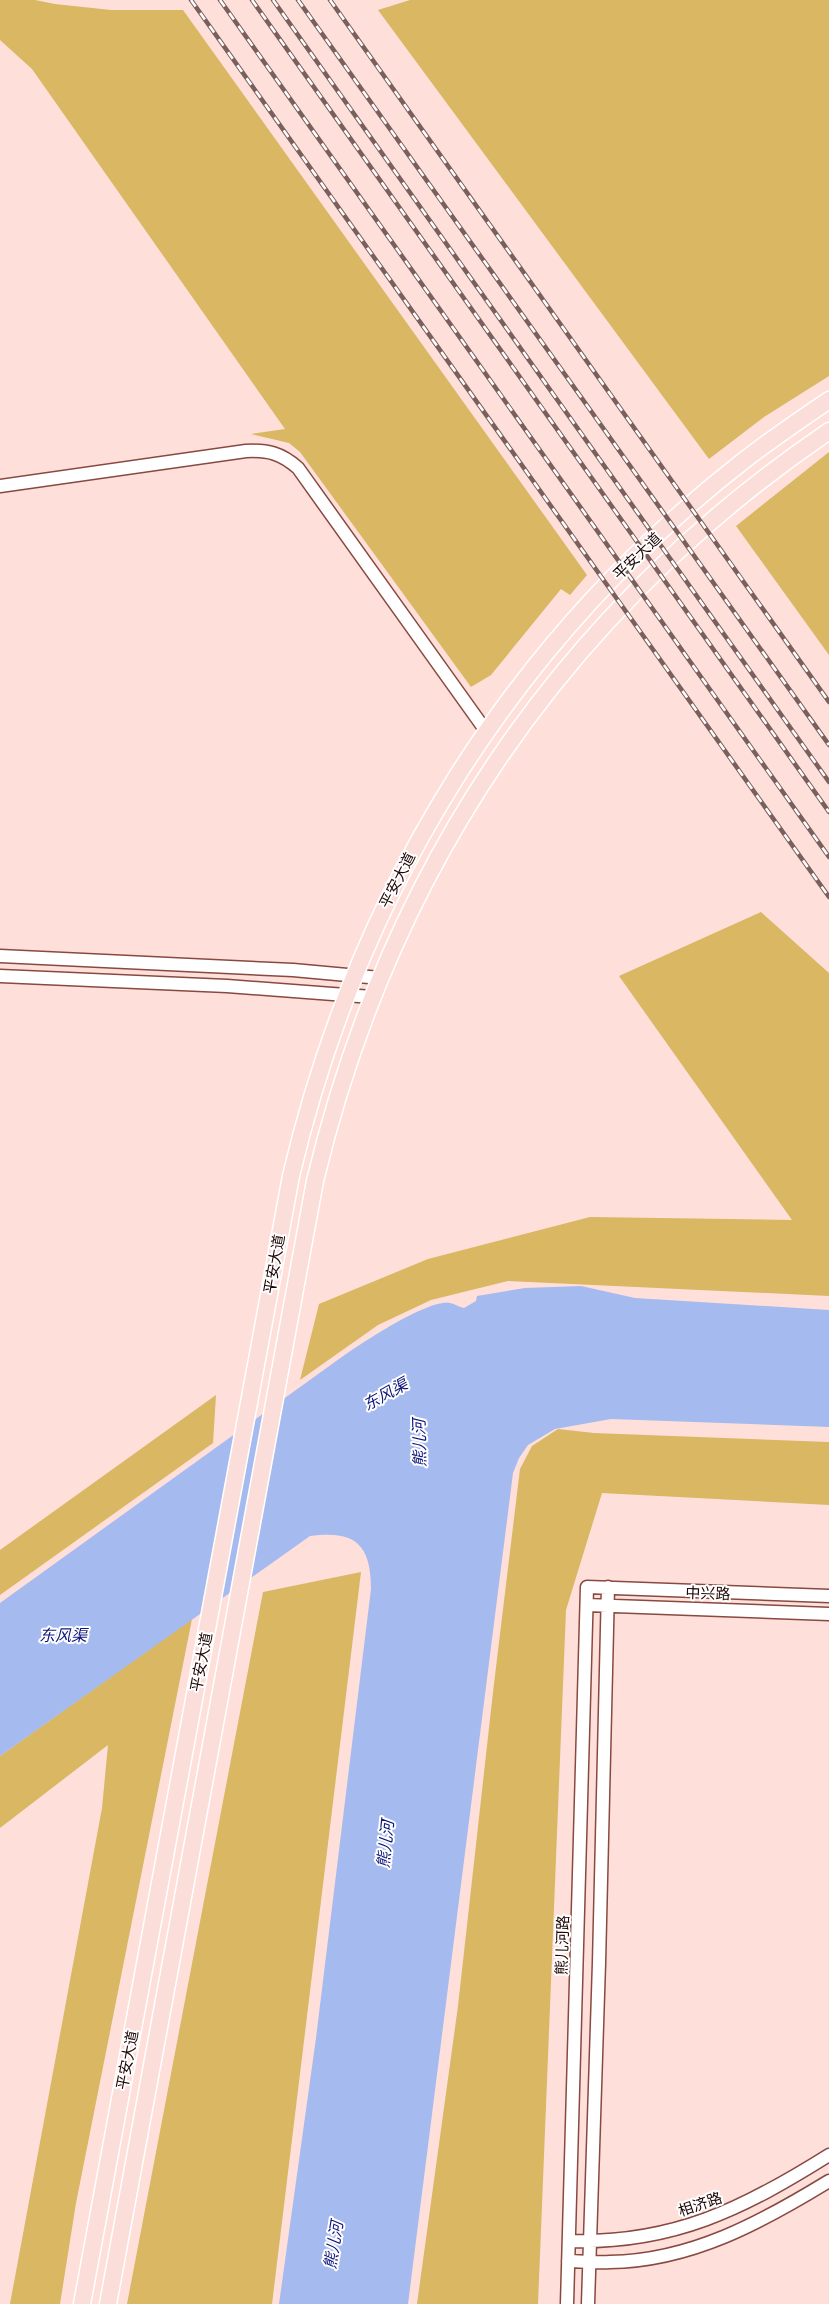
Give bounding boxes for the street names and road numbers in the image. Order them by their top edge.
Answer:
street label: 平安大道 [609,528,665,584]
street label: 平安大道 [375,849,419,911]
street label: 平安大道 [259,1233,289,1295]
street label: 中兴路 [685,1583,731,1603]
street label: 平安大道 [186,1631,216,1693]
street label: 熊儿河路 [551,1915,573,1975]
street label: 平安大道 [112,2029,142,2091]
street label: 相济路 [676,2188,724,2220]

